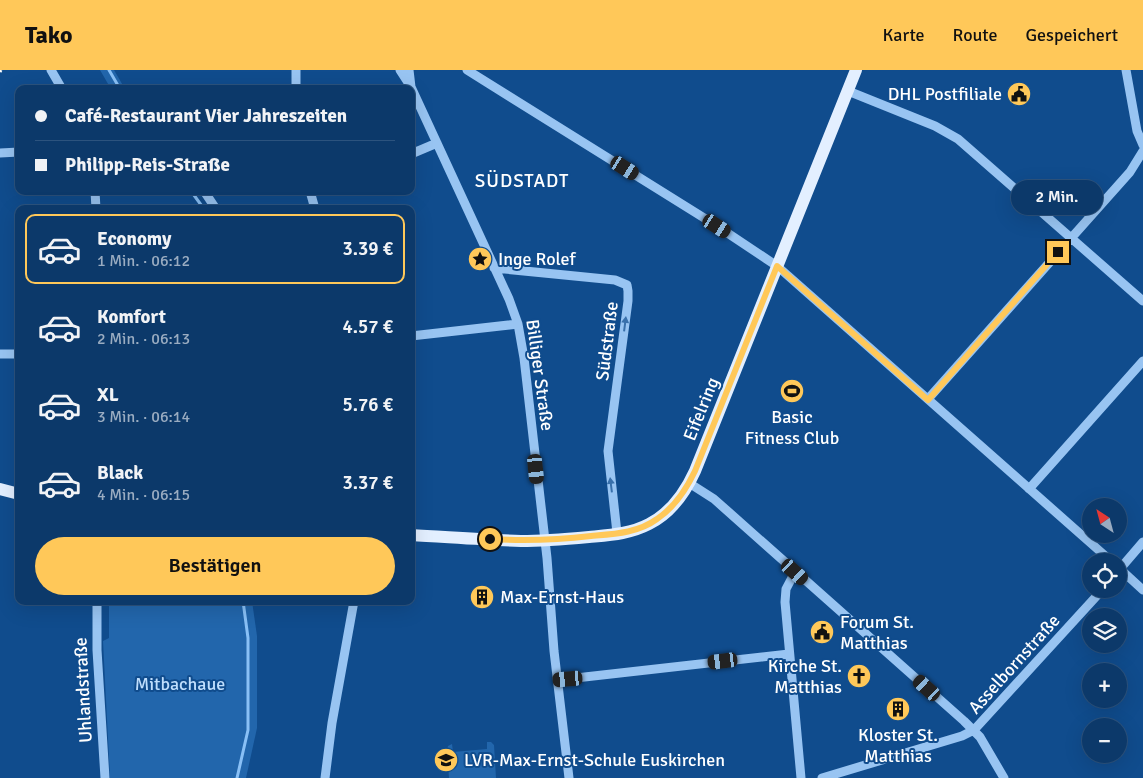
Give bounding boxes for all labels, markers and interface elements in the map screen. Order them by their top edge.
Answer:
text: Tako [25,20,73,50]
text: Karte [883,24,925,46]
text: Route [953,24,998,46]
text: Gespeichert [1026,24,1118,46]
public building icon: DHL Postfiliale [1006,81,1032,107]
place label: DHL Postfiliale [888,83,1002,105]
text: Café-Restaurant Vier Jahreszeiten [65,104,347,128]
text: Philipp-Reis-Straße [65,153,230,177]
car [608,154,641,182]
district label: SÜDSTADT [475,169,569,193]
callout: 2 Min. [1012,180,1104,214]
text: 2 Min. [1036,187,1079,207]
car [700,212,733,240]
icon: car [37,227,82,272]
text: Economy [97,227,171,251]
text: 3.39 € [343,237,393,261]
route end [1047,241,1069,263]
place icon: Inge Rolef [467,246,493,272]
place label: Inge Rolef [498,248,577,270]
text: 1 Min. · 06:12 [97,251,190,271]
street label: Südstraße [591,300,623,382]
icon: car [37,305,82,350]
text: Komfort [97,305,166,329]
text: 4.57 € [343,315,393,339]
one-way arrow [621,316,629,332]
street label: Billiger Straße [521,318,559,432]
text: 2 Min. · 06:13 [97,329,190,349]
street label: Eifelring [678,374,724,444]
sports icon: Basic Fitness Club [779,378,805,404]
icon: car [37,383,82,428]
text: XL [97,383,119,407]
text: 5.76 € [343,393,393,417]
place label: Basic Fitness Club [745,406,839,449]
text: 3 Min. · 06:14 [97,407,190,427]
car [526,453,545,485]
icon: car [37,461,82,506]
text: Black [97,461,143,485]
text: 3.37 € [343,471,393,495]
one-way arrow [607,477,615,493]
text: 4 Min. · 06:15 [97,485,190,505]
north arrow [1082,498,1128,542]
map controls [1082,498,1127,763]
route start [479,528,501,550]
button: Bestätigen [35,537,395,595]
button: locate [1082,553,1127,598]
car [778,556,811,588]
building icon: Max-Ernst-Haus [469,584,495,610]
place label: Max-Ernst-Haus [500,586,624,608]
button: layers [1082,608,1127,653]
street label: Asselbornstraße [964,610,1064,718]
place label: Forum St. Matthias [840,611,914,654]
public building icon: Forum St. Matthias [809,619,835,645]
street label: Uhlandstraße [69,637,97,743]
car [707,652,738,670]
place label: Kirche St. Matthias [768,655,842,698]
church icon: Kirche St. Matthias [846,663,872,689]
button: + [1082,663,1127,708]
car [552,670,583,688]
car [910,672,943,704]
park label: Mitbachaue [135,673,225,695]
building icon: Kloster St. Matthias [885,696,911,722]
button: − [1082,718,1127,763]
place label: Kloster St. Matthias [858,724,938,767]
school or university icon: LVR-Max-Ernst-Schule Euskirchen [433,747,459,773]
place label: LVR-Max-Ernst-Schule Euskirchen [464,749,725,771]

